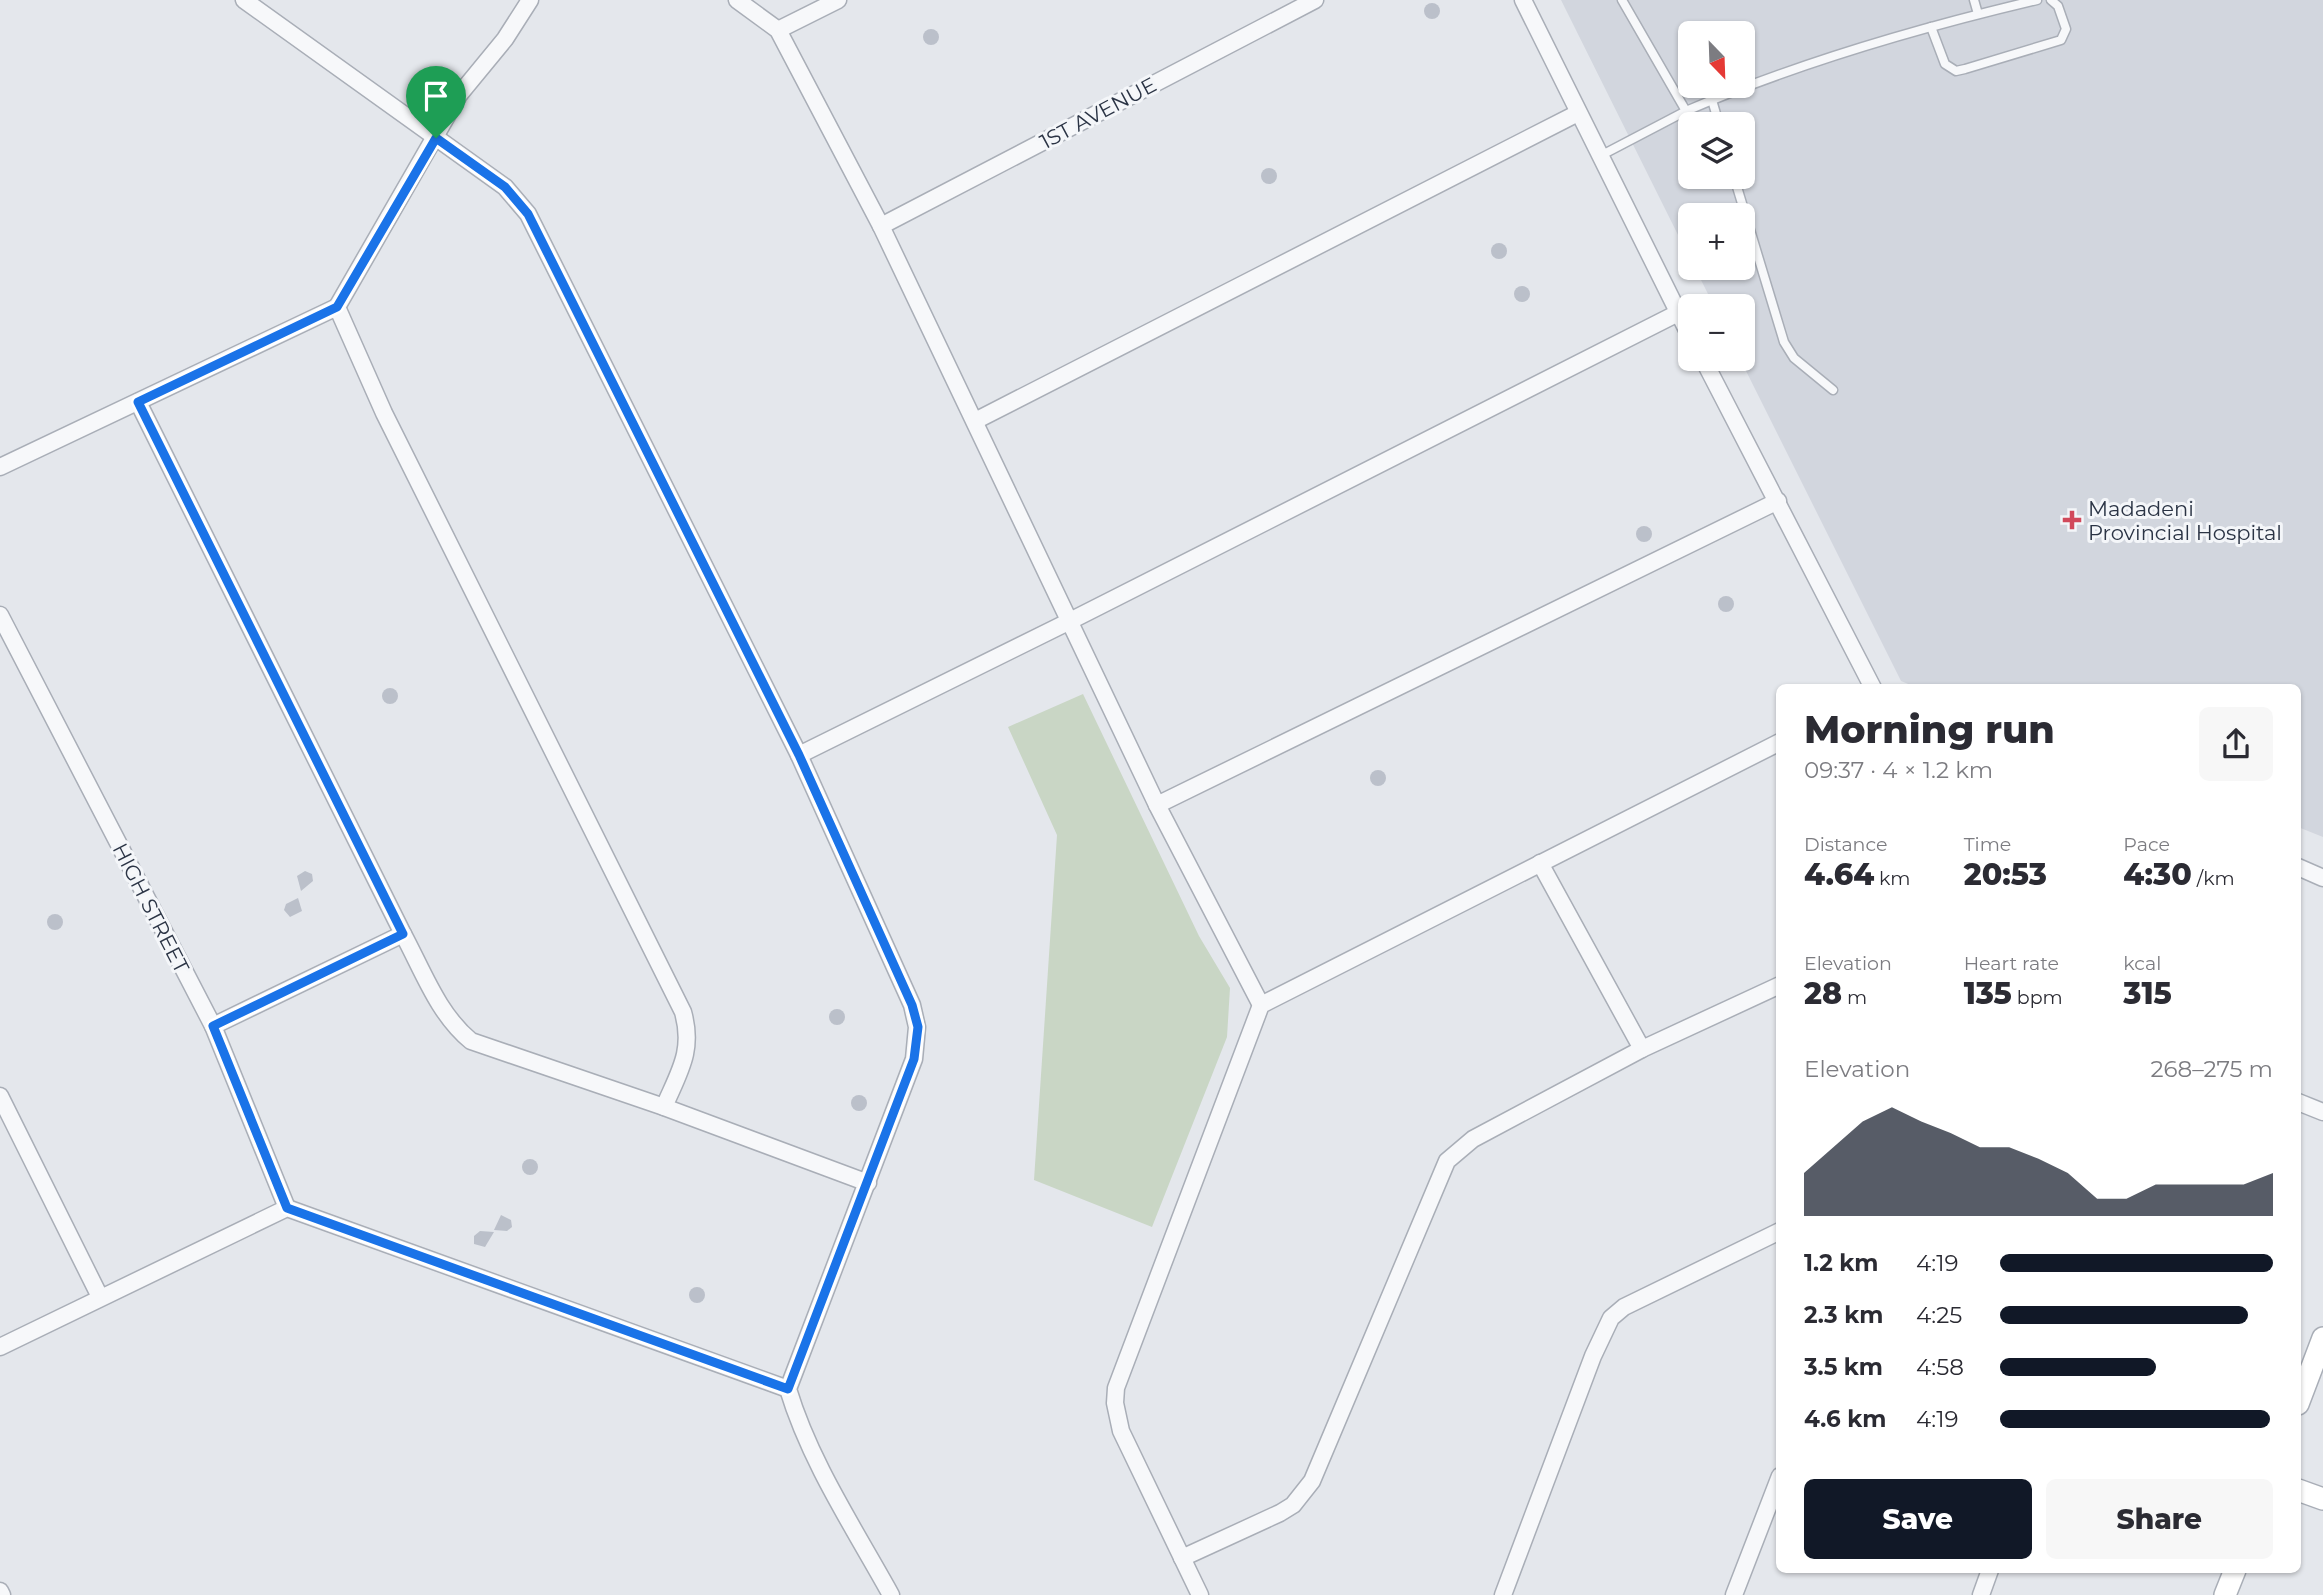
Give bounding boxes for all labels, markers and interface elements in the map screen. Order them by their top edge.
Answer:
north arrow [1678,21,1755,98]
map controls [1678,21,1755,371]
pin [406,66,466,138]
street label: 1ST AVENUE [1035,72,1161,154]
icon: arrive [417,77,455,115]
button: layers [1678,112,1755,189]
button: + [1678,203,1755,280]
button: − [1678,294,1755,371]
place label: Madadeni Provincial Hospital [2088,496,2282,545]
marker: Madadeni Provincial Hospital [2062,510,2082,530]
text: Morning run [1804,706,2055,753]
button: share [2199,707,2273,781]
text: 09:37 · 4 × 1.2 km [1804,756,1993,784]
text: Distance [1804,833,1887,856]
text: Time [1964,833,2011,856]
text: Pace [2123,833,2170,856]
street label: HIGH STREET [108,839,194,977]
text: 4.64 [1804,856,1874,893]
text: 20:53 [1964,856,2047,893]
text: 4:30 [2123,856,2192,893]
text: km [1874,867,1911,890]
text: /km [2192,867,2235,890]
text: Elevation [1804,952,1892,975]
text: Heart rate [1964,952,2059,975]
text: kcal [2123,952,2161,975]
text: 28 [1804,975,1842,1012]
text: 135 [1964,975,2012,1012]
text: 315 [2123,975,2172,1012]
text: m [1842,986,1867,1009]
text: bpm [2012,986,2063,1009]
text: Elevation [1804,1055,1910,1083]
text: 268–275 m [2151,1055,2273,1083]
text: 1.2 km [1804,1249,1878,1277]
text: 4:19 [1916,1249,1959,1277]
text: 2.3 km [1804,1301,1883,1329]
text: 4:25 [1916,1301,1962,1329]
text: 3.5 km [1804,1353,1883,1381]
text: 4:58 [1916,1353,1964,1381]
text: 4.6 km [1804,1405,1886,1433]
text: 4:19 [1916,1405,1959,1433]
button: Save [1804,1479,2032,1559]
button: Share [2046,1479,2273,1559]

